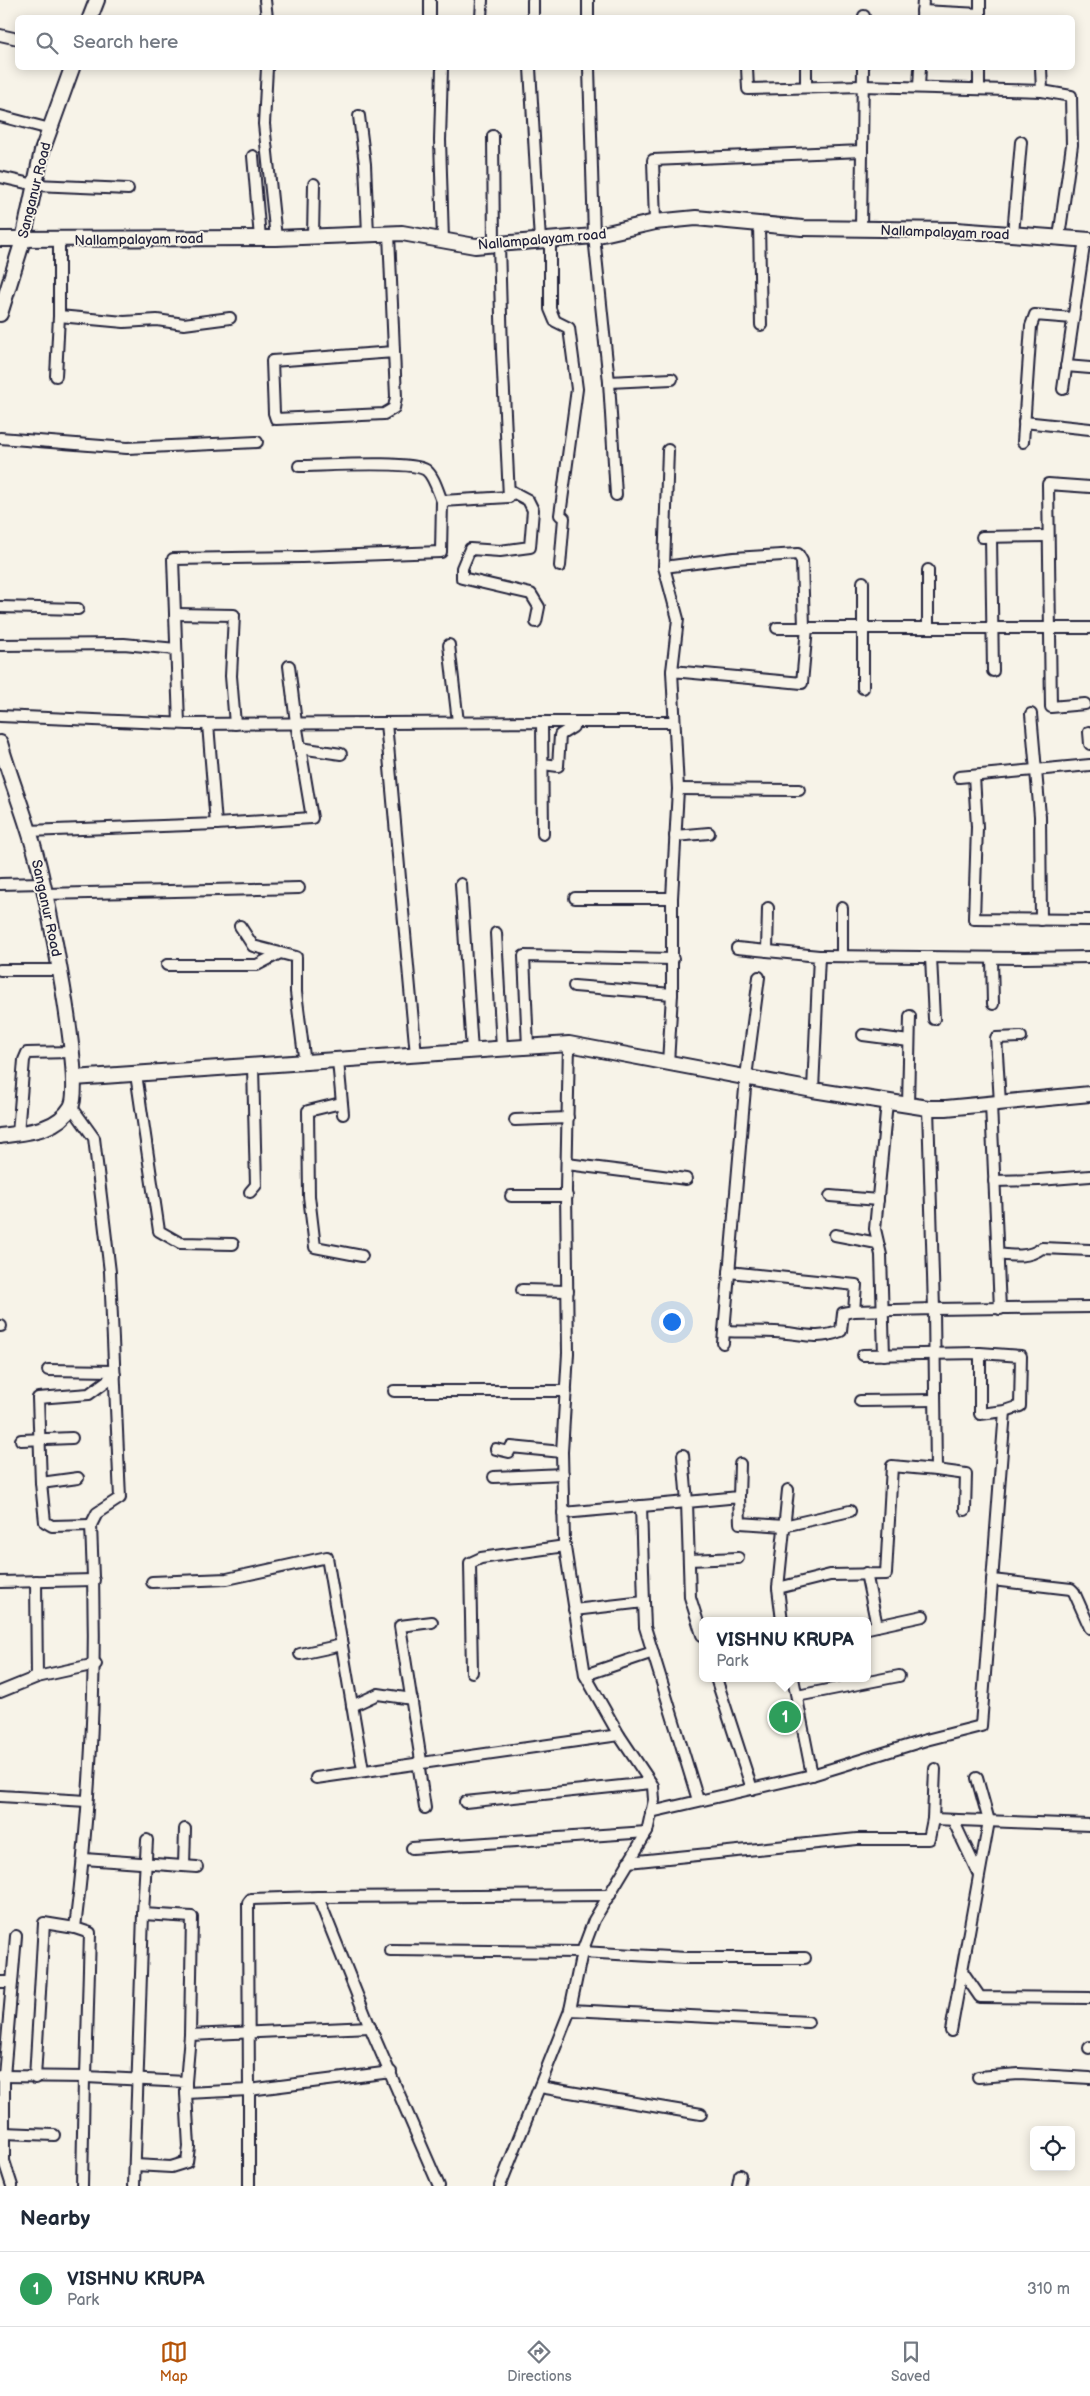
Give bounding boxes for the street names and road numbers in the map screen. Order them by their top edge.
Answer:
street label: Sanganur Road [14,140,55,240]
street label: Nallampalayam road [880,222,1010,243]
street label: Nallampalayam road [477,225,607,254]
street label: Nallampalayam road [74,230,204,249]
street label: Sanganur Road [28,858,65,958]

